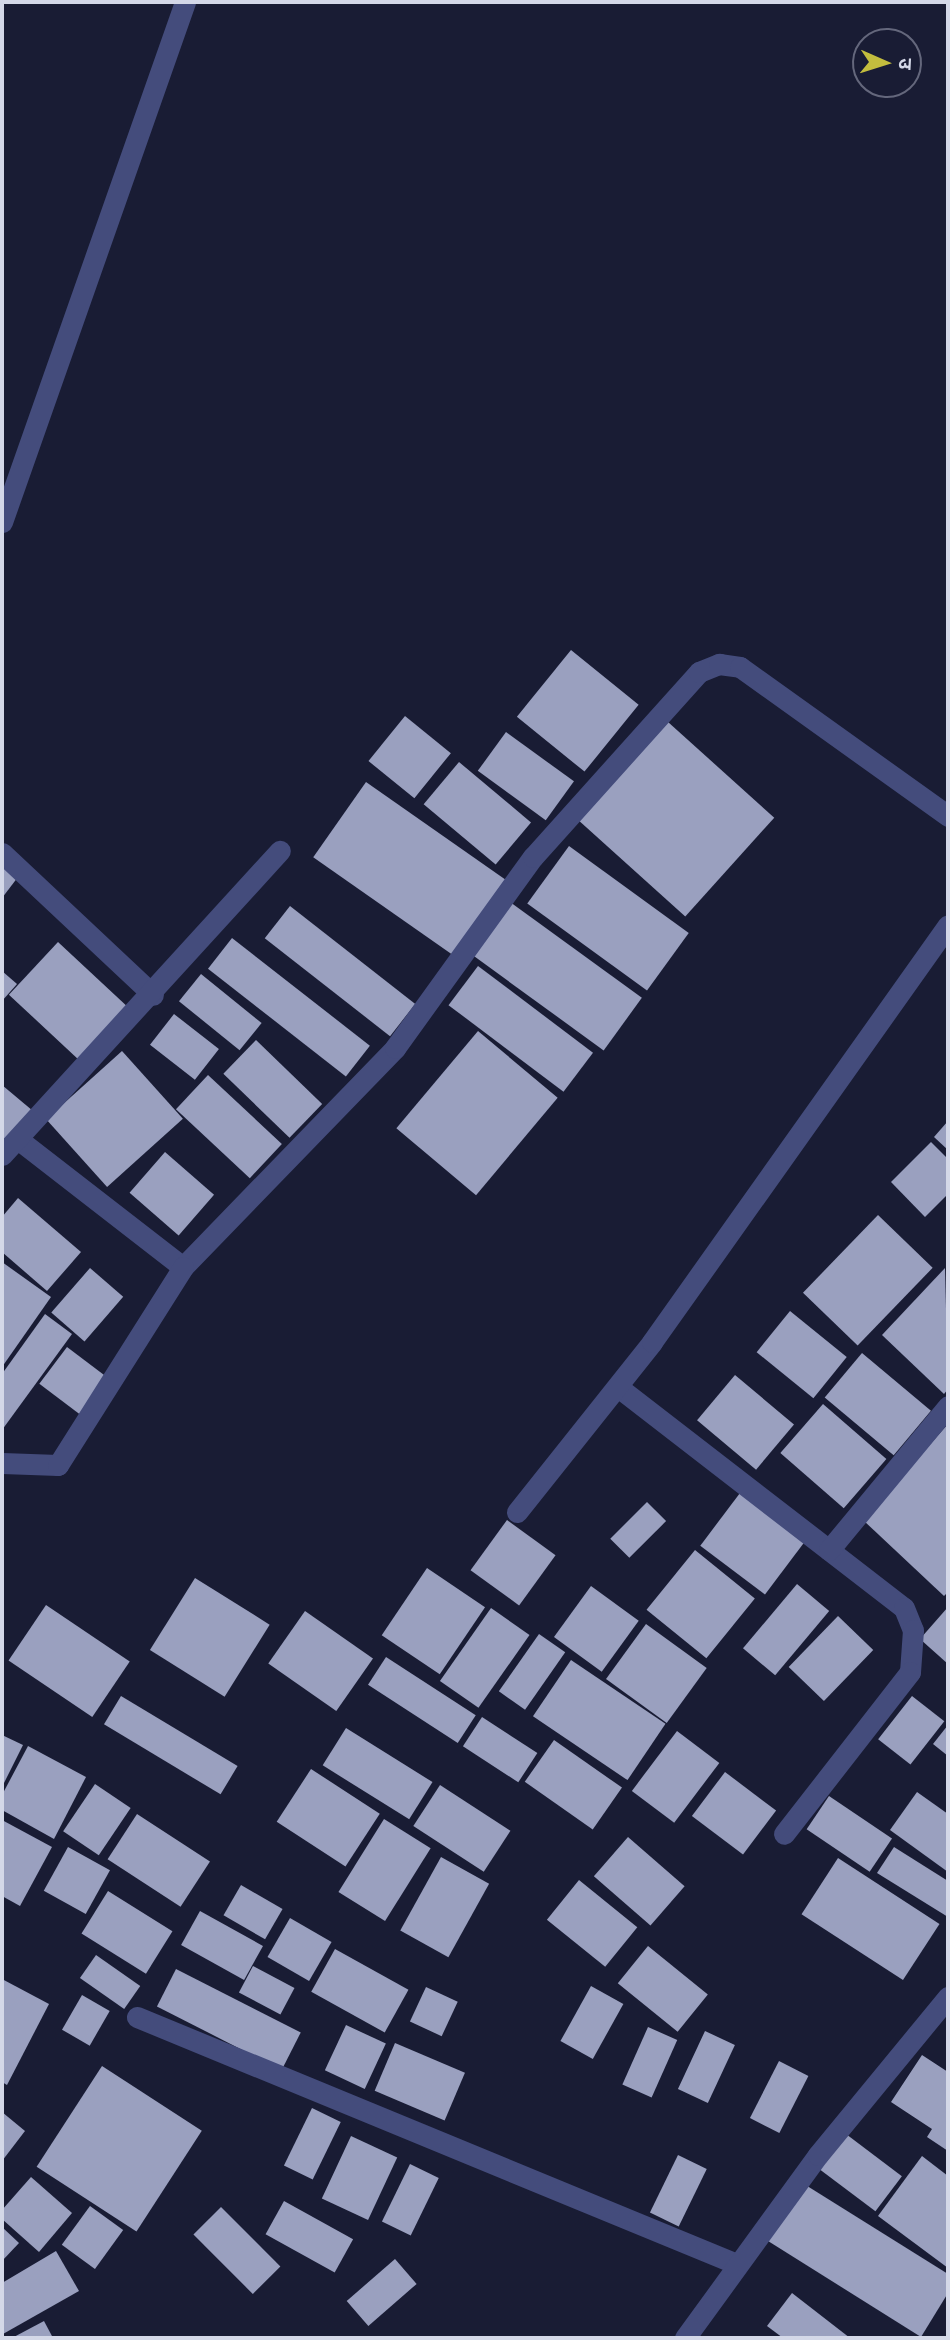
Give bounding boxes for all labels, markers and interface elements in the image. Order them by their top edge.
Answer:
north arrow [852,28,922,98]
text: उ [895,58,917,70]

